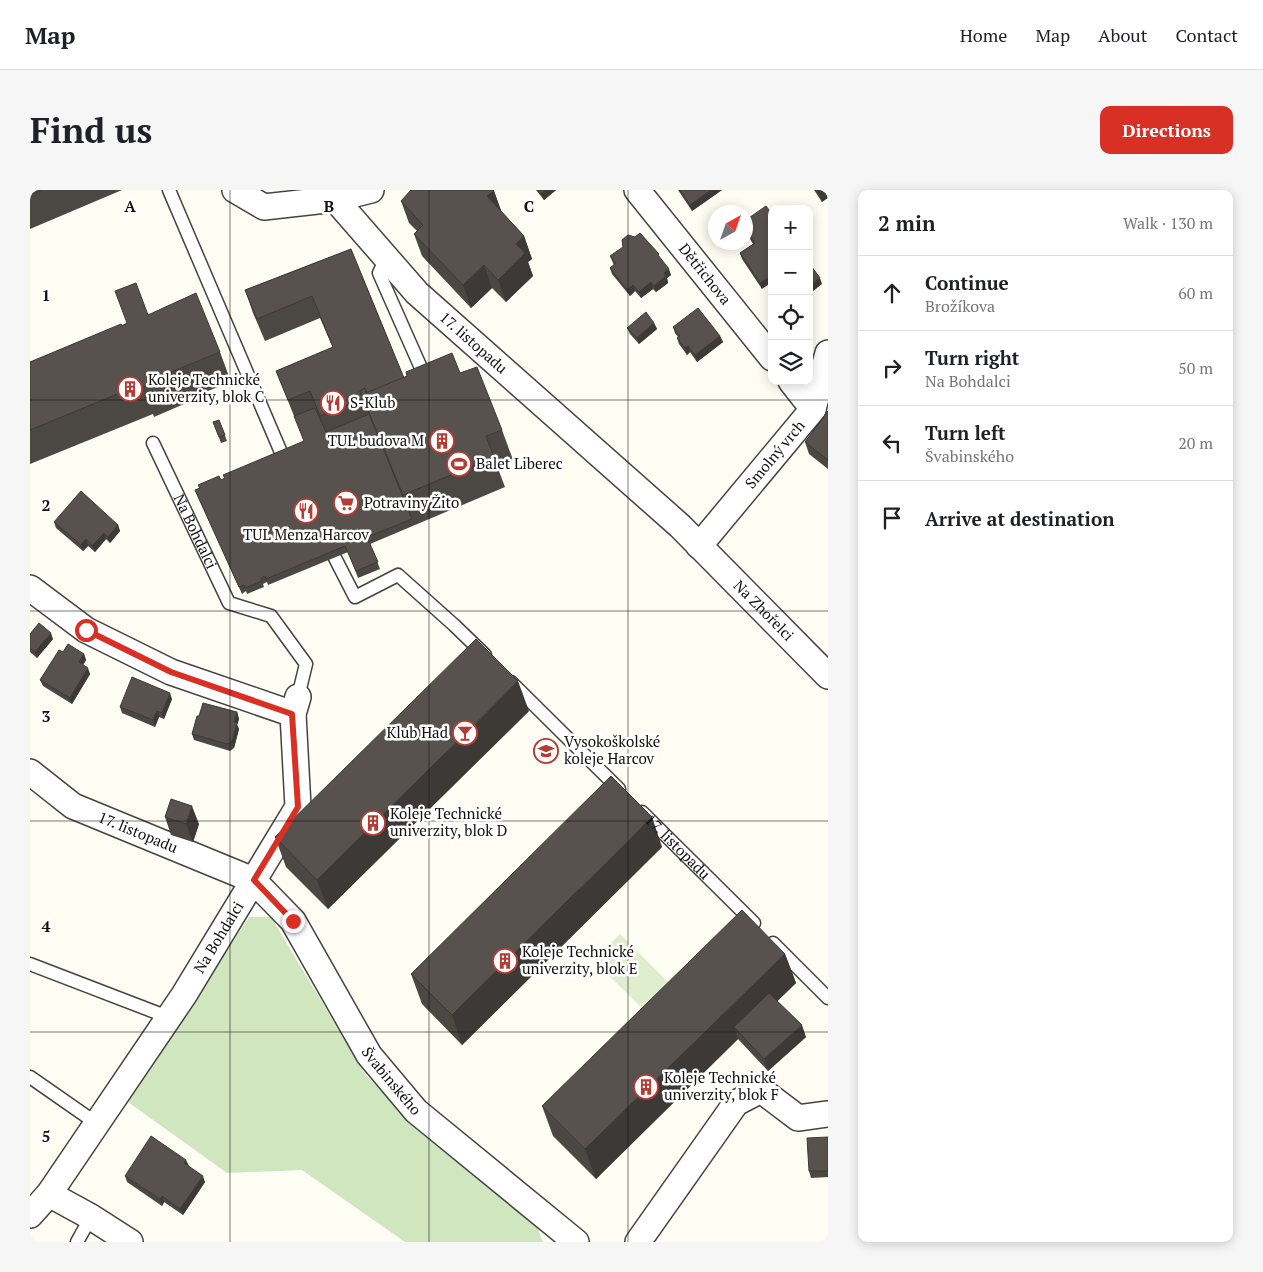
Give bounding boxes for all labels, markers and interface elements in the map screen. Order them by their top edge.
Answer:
text: Map [25,19,75,51]
text: Home [960,23,1007,47]
text: Map [1035,23,1070,47]
text: About [1098,23,1147,47]
text: Contact [1175,23,1238,47]
button: Directions [1100,106,1233,154]
text: Find us [30,107,152,153]
text: A [124,195,136,217]
text: B [324,195,334,217]
text: C [524,195,534,217]
north arrow [708,205,753,250]
map controls [768,205,813,385]
button: + [768,205,813,250]
text: 2 min [878,209,935,237]
text: Walk · 130 m [1123,212,1213,234]
street label: Dětřichova [675,239,736,309]
button: − [768,250,813,295]
text: Continue [925,270,1009,295]
icon: ahead [878,279,906,307]
text: 60 m [1178,282,1213,304]
text: 1 [41,284,51,306]
button: locate [768,295,813,340]
text: Brožíkova [925,295,995,317]
street label: 17. listopadu [436,307,512,378]
button: layers [768,340,813,385]
text: Turn right [925,345,1019,370]
icon: right [878,354,906,382]
text: 50 m [1178,357,1213,379]
place label: Koleje Technické univerzity, blok C [148,369,264,406]
text: Na Bohdalci [925,370,1011,392]
building icon: Koleje Technické univerzity, blok C [117,376,143,402]
restaurant icon: S-Klub [320,390,346,416]
place label: S-Klub [350,392,395,412]
street label: Smolný vrch [740,415,809,492]
text: Turn left [925,420,1006,445]
building icon: TUL budova M [429,428,455,454]
icon: left [878,429,906,457]
place label: TUL budova M [328,430,424,450]
text: 20 m [1178,432,1213,454]
text: Švabinského [925,445,1014,467]
sports icon: Balet Liberec [446,451,472,477]
place label: Balet Liberec [476,453,563,473]
street label: Na Bohdalci [170,490,222,572]
supermarket icon: Potraviny Žito [333,490,359,516]
place label: Potraviny Žito [364,492,459,512]
text: 2 [41,494,51,516]
restaurant icon: TUL Menza Harcov [293,498,319,524]
icon: arrive [878,504,906,532]
text: Arrive at destination [925,506,1114,531]
place label: TUL Menza Harcov [243,524,369,544]
street label: Na Zhořelci [730,575,799,645]
route start [75,619,98,642]
text: 3 [41,705,51,727]
bar icon: Klub Had [452,720,478,746]
place label: Klub Had [387,722,448,742]
place label: Vysokoškolské koleje Harcov [564,731,660,768]
school or university icon: Vysokoškolské koleje Harcov [533,738,559,764]
place label: Koleje Technické univerzity, blok D [390,803,507,840]
street label: 17. listopadu [96,807,181,857]
building icon: Koleje Technické univerzity, blok D [360,810,386,836]
street label: 17. listopadu [641,810,715,883]
street label: Na Bohdalci [189,897,247,977]
route end [282,910,305,933]
text: 4 [41,915,51,937]
place label: Koleje Technické univerzity, blok E [522,941,637,978]
building icon: Koleje Technické univerzity, blok E [492,948,518,974]
street label: Švabinského [357,1043,426,1119]
place label: Koleje Technické univerzity, blok F [664,1067,779,1104]
building icon: Koleje Technické univerzity, blok F [633,1074,659,1100]
text: 5 [41,1125,51,1147]

